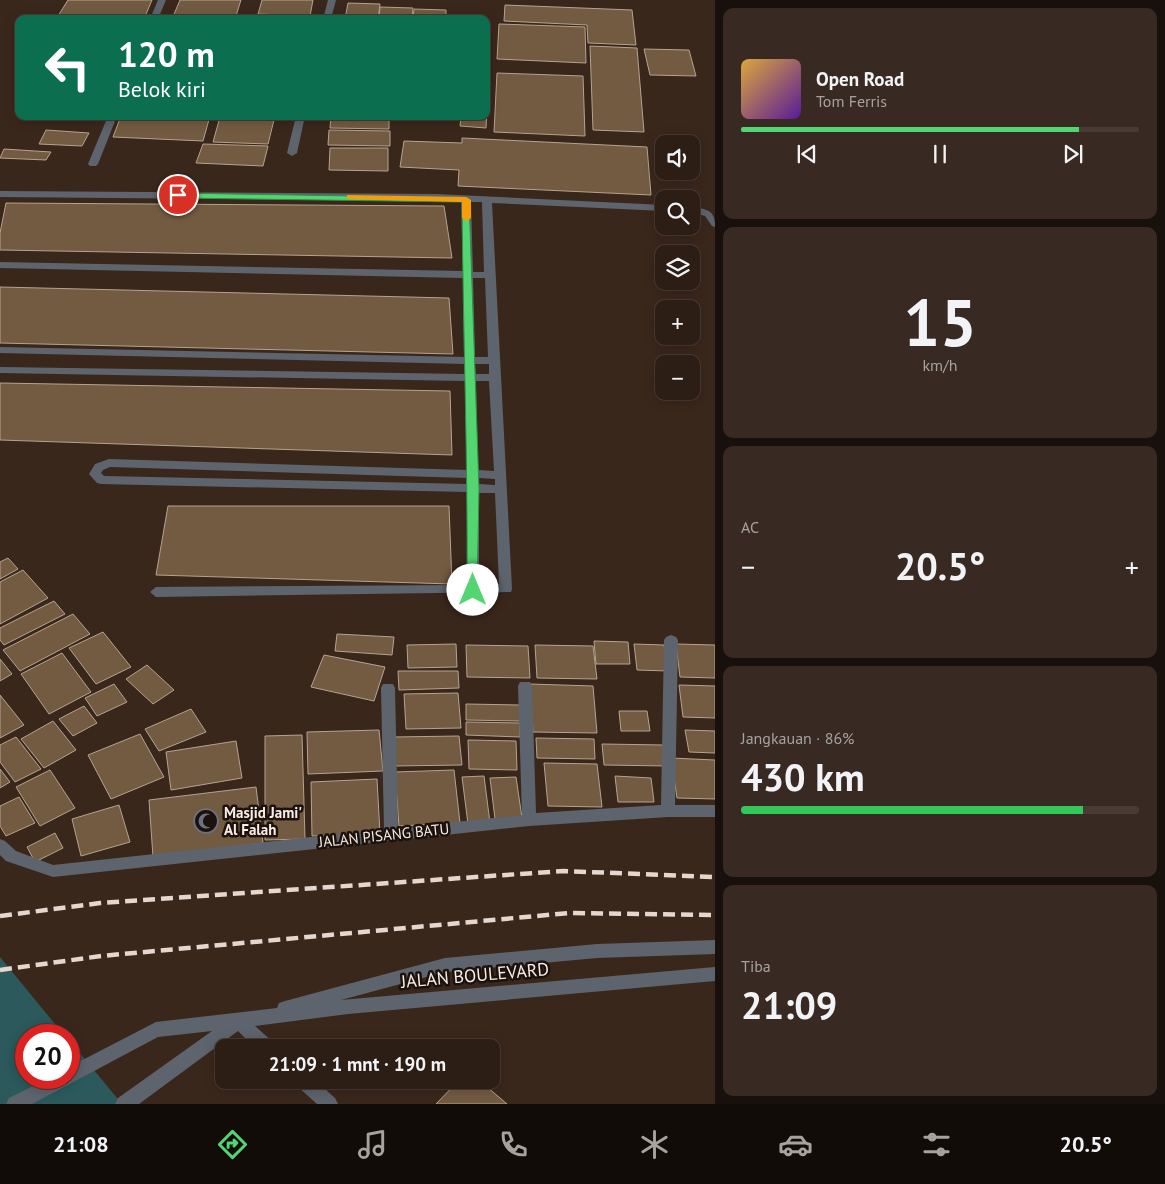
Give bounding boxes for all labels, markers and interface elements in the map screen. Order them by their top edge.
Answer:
text: 120 m [118,31,215,77]
icon: left [35,35,100,100]
text: Open Road [816,67,904,91]
text: Belok kiri [118,75,206,103]
text: Tom Ferris [816,91,887,111]
map controls [655,135,700,400]
button: sound [655,135,700,180]
icon: previous [793,140,821,168]
icon: pause [926,140,954,168]
icon: next [1059,140,1087,168]
pin [157,174,199,216]
icon: arrive [164,181,192,209]
button: search [655,190,700,235]
button: layers [655,245,700,290]
text: 15 [903,280,977,364]
button: + [655,300,700,345]
button: − [655,355,700,400]
text: km/h [922,355,958,375]
text: AC [741,517,759,537]
text: 20.5° [895,541,985,590]
text: − [741,548,755,585]
text: + [1125,548,1139,585]
position arrow [446,563,498,615]
text: Jangkauan · 86% [741,728,854,748]
text: 430 km [741,752,865,801]
place label: Masjid Jami' Al Falah [224,803,302,839]
mosque icon: Masjid Jami' Al Falah [193,808,219,834]
street label: JALAN PISANG BATU [317,819,450,851]
text: Tiba [741,956,771,976]
street label: JALAN BOULEVARD [399,957,550,993]
text: 21:09 [741,980,837,1029]
speed limit sign: 20 [15,1024,80,1089]
text: 21:09 · 1 mnt · 190 m [269,1052,446,1076]
icon: directions [215,1127,250,1162]
icon: music [355,1127,390,1162]
icon: phone [496,1127,531,1162]
icon: climate [637,1127,672,1162]
icon: car [778,1127,813,1162]
icon: filters [919,1127,954,1162]
text: 21:08 [53,1130,109,1158]
text: 20.5° [1060,1130,1112,1158]

